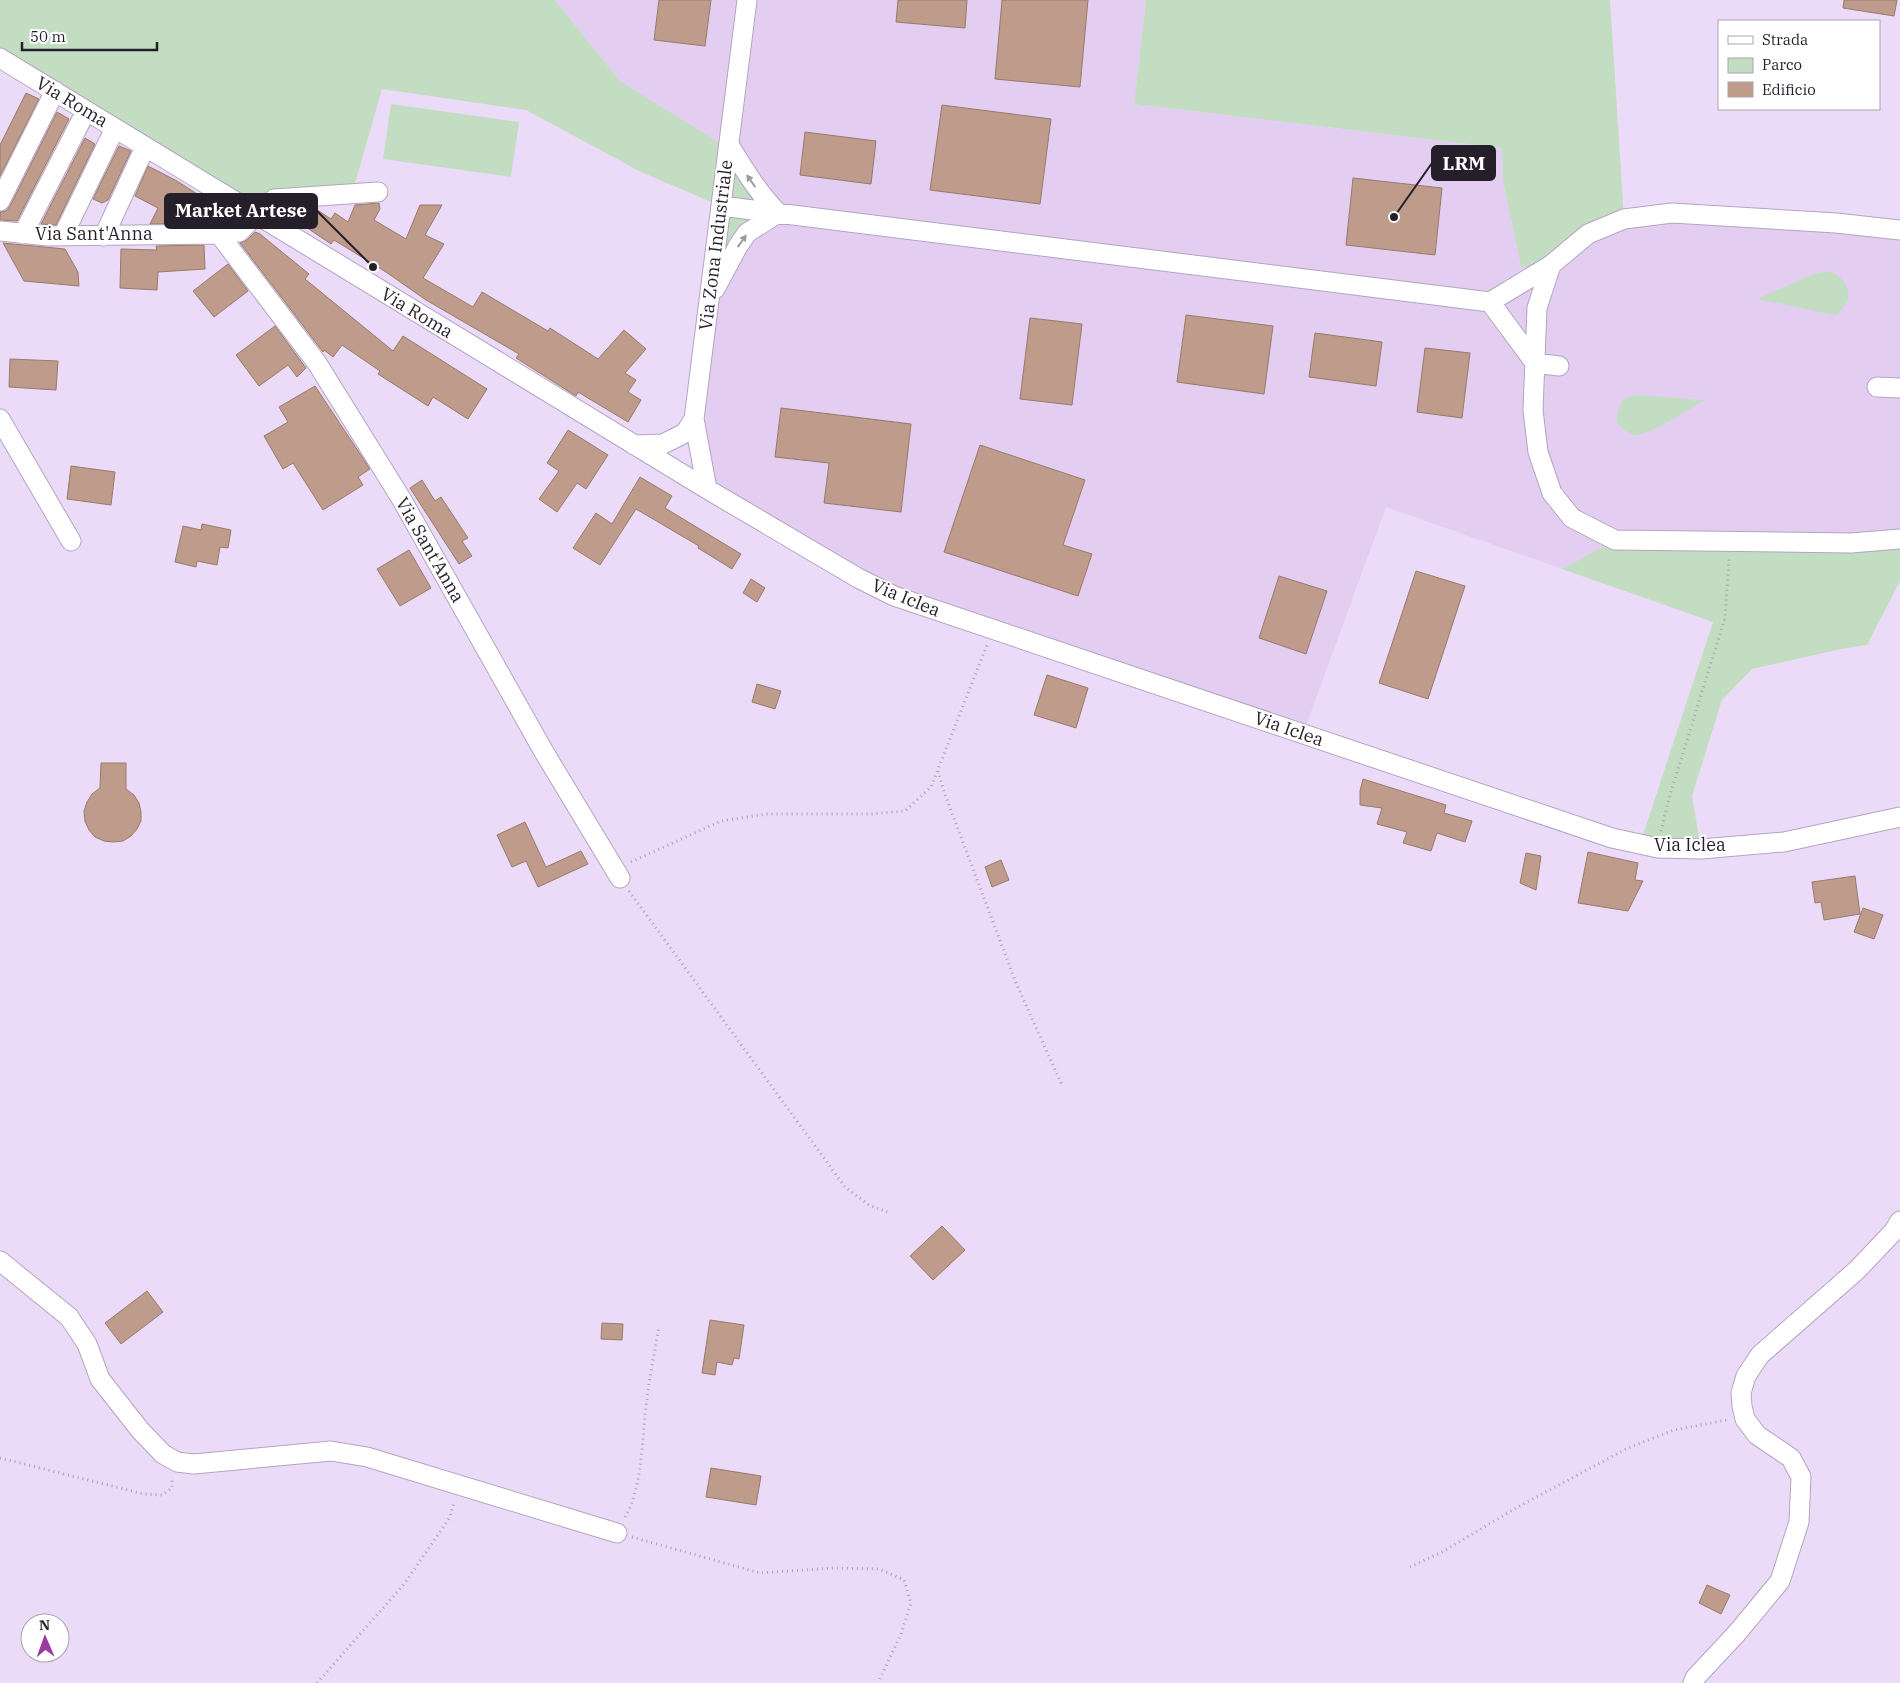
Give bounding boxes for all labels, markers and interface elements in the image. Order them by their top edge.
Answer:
scale bar [22,20,158,52]
legend [1718,20,1880,110]
text: 50 m [30,27,66,46]
text: Strada [1762,30,1808,49]
text: Parco [1762,55,1802,74]
street label: Via Roma [32,71,113,132]
text: Edificio [1762,80,1816,99]
callout: LRM [1432,146,1495,180]
text: LRM [1443,151,1485,175]
street label: Via Zona Industriale [694,158,737,332]
one-way arrow [746,174,756,188]
callout: Market Artese [165,194,317,228]
text: Market Artese [175,198,307,222]
street label: Via Sant'Anna [35,222,153,245]
one-way arrow [737,234,747,248]
street label: Via Roma [377,282,458,343]
street label: Via Sant'Anna [391,493,470,607]
street label: Via Iclea [869,573,944,622]
street label: Via Iclea [1251,706,1327,751]
street label: Via Iclea [1654,833,1726,856]
north arrow [20,1613,70,1663]
text: N [39,1616,50,1634]

